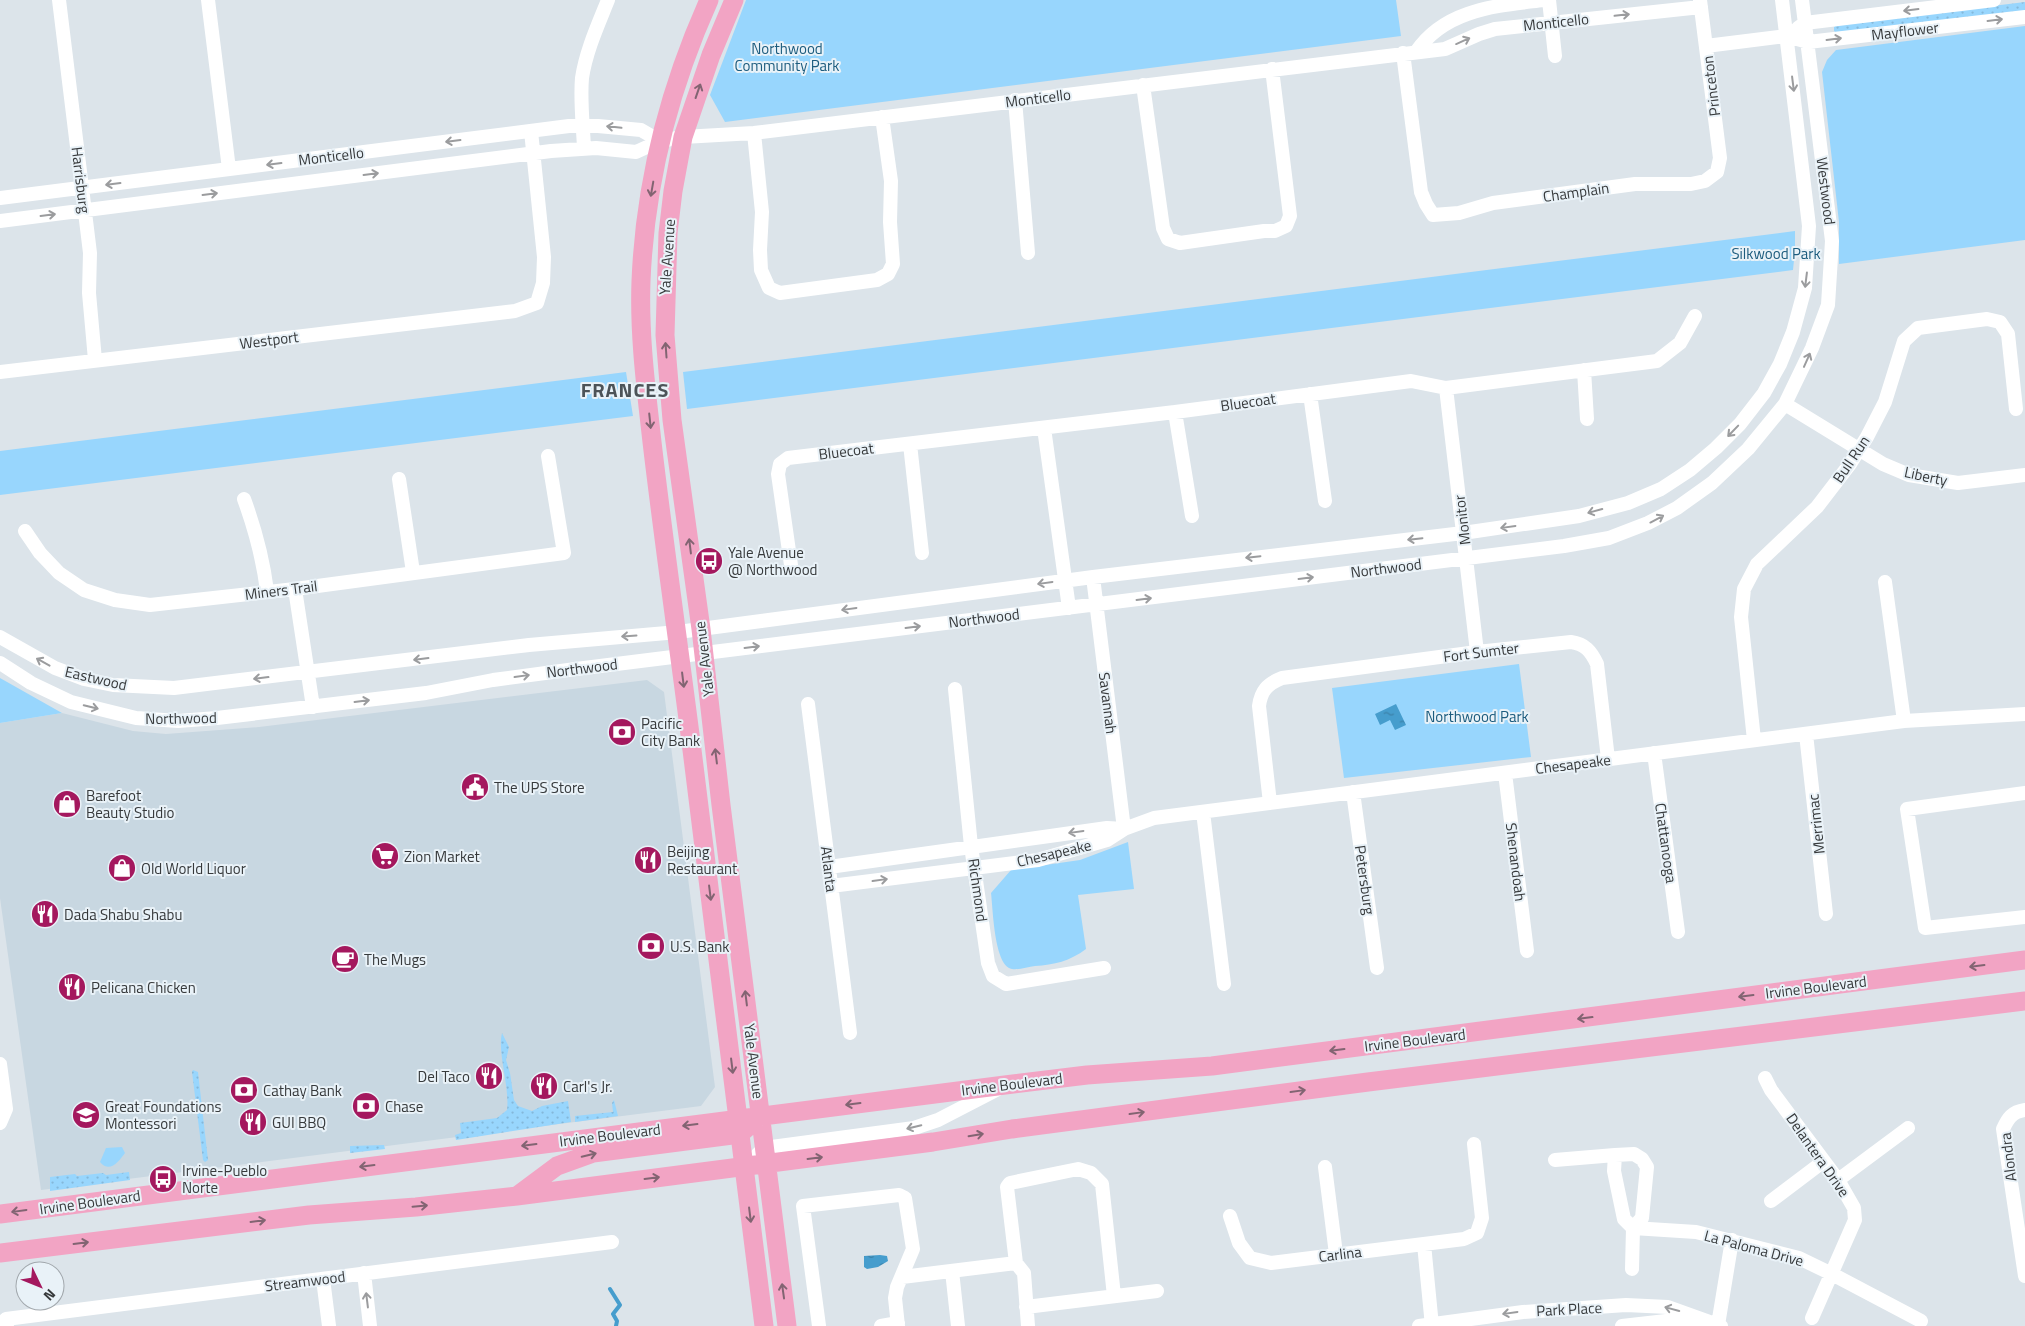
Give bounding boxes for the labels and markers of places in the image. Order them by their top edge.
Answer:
place label: Yale Avenue @ Northwood [728,541,818,581]
bus stop icon: Yale Avenue @ Northwood [694,546,724,576]
place label: Pacific City Bank [641,712,700,752]
bank icon: Pacific City Bank [607,717,637,747]
public building icon: The UPS Store [460,772,490,802]
place label: The UPS Store [494,776,585,799]
place label: Barefoot Beauty Studio [86,784,175,824]
shop icon: Barefoot Beauty Studio [52,789,82,819]
place label: Beijing Restaurant [667,840,738,880]
supermarket icon: Zion Market [370,841,400,871]
place label: Zion Market [404,845,480,868]
restaurant icon: Beijing Restaurant [633,845,663,875]
shop icon: Old World Liquor [107,853,137,883]
place label: Old World Liquor [141,857,246,880]
restaurant icon: Dada Shabu Shabu [30,899,60,929]
place label: Dada Shabu Shabu [64,903,182,926]
bank icon: U.S. Bank [636,931,666,961]
place label: U.S. Bank [670,935,729,958]
cafe icon: The Mugs [330,944,360,974]
place label: The Mugs [364,948,426,971]
restaurant icon: Pelicana Chicken [57,972,87,1002]
place label: Pelicana Chicken [91,976,196,999]
restaurant icon: Del Taco [474,1061,504,1091]
place label: Del Taco [418,1065,470,1088]
restaurant icon: Carl's Jr. [529,1071,559,1101]
bank icon: Cathay Bank [229,1075,259,1105]
place label: Carl's Jr. [563,1075,613,1098]
place label: Cathay Bank [263,1079,342,1102]
bank icon: Chase [351,1091,381,1121]
place label: Great Foundations Montessori [105,1095,221,1135]
place label: Chase [385,1095,423,1118]
school or university icon: Great Foundations Montessori [71,1100,101,1130]
restaurant icon: GUI BBQ [238,1107,268,1137]
place label: GUI BBQ [272,1111,326,1134]
place label: Irvine-Pueblo Norte [182,1159,267,1199]
bus stop icon: Irvine-Pueblo Norte [148,1164,178,1194]

